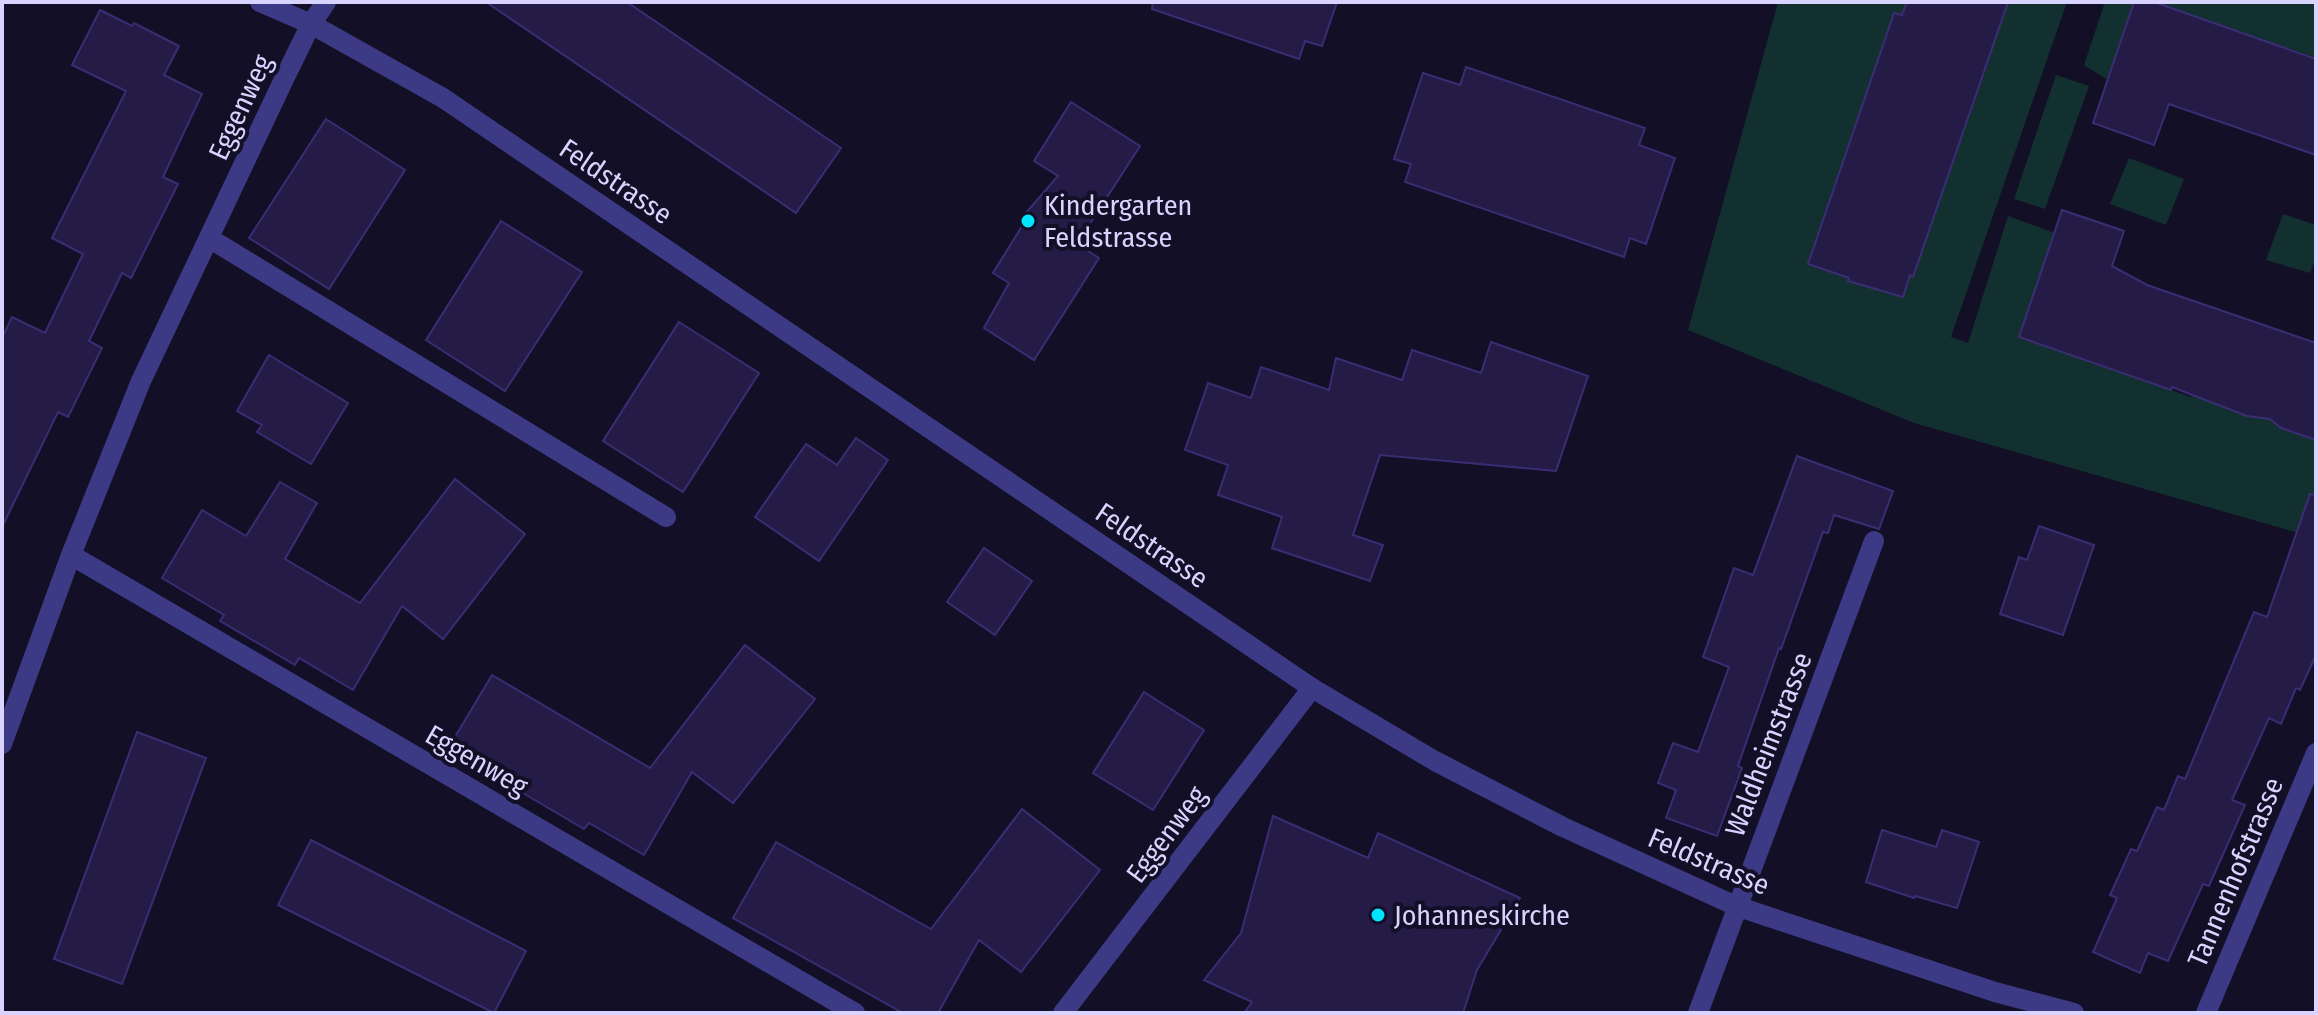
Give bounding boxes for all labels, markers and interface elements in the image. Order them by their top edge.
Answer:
street label: Eggenweg [202,49,280,165]
street label: Feldstrasse [553,132,678,231]
place label: Kindergarten Feldstrasse [1044,189,1192,254]
marker: Kindergarten Feldstrasse [1019,212,1037,230]
street label: Feldstrasse [1089,496,1214,595]
street label: Waldheimstrasse [1718,648,1819,841]
street label: Eggenweg [420,718,534,803]
street label: Tannenhofstrasse [2181,773,2290,972]
street label: Eggenweg [1119,779,1214,889]
street label: Feldstrasse [1643,821,1774,902]
place label: Johanneskirche [1394,899,1570,932]
marker: Johanneskirche [1369,906,1387,924]

